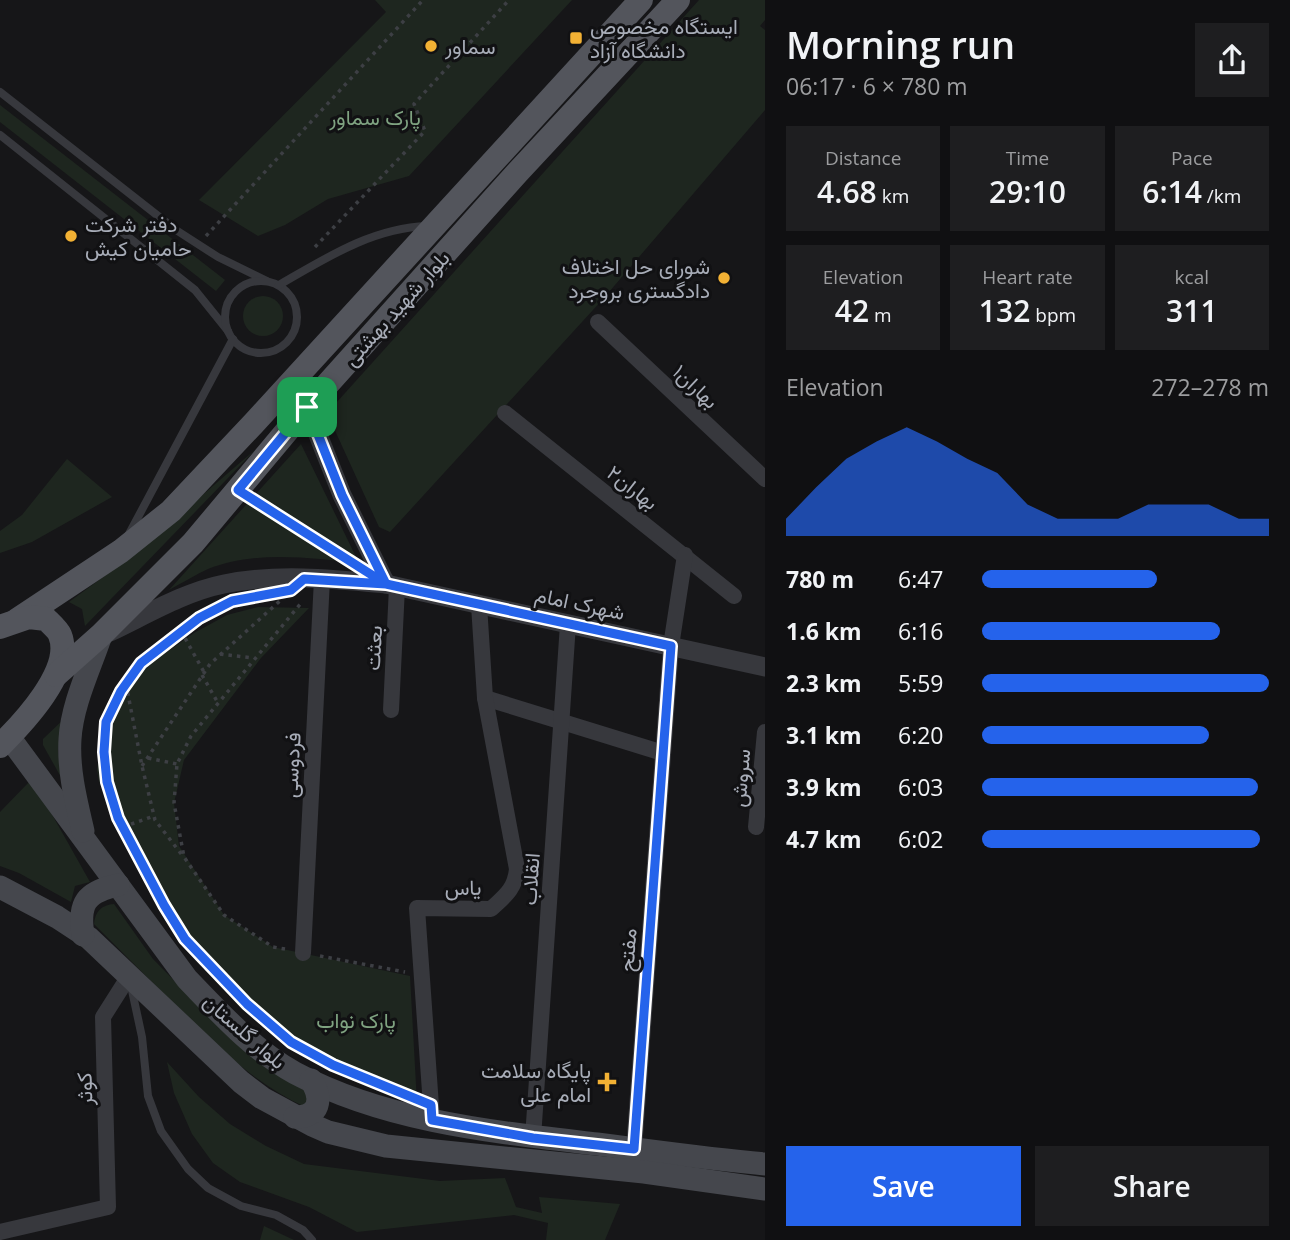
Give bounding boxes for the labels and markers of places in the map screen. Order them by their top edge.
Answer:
place label: ایستگاه مخصوص دانشگاه آزاد [590,12,738,64]
marker: ایستگاه مخصوص دانشگاه آزاد [568,30,584,46]
place label: سماور [444,32,496,60]
marker: سماور [423,38,439,54]
place label: دفتر شرکت حامیان کیش [85,210,191,262]
marker: دفتر شرکت حامیان کیش [63,228,79,244]
place label: شورای حل اختلاف دادگستری بروجرد [562,252,710,304]
marker: شورای حل اختلاف دادگستری بروجرد [716,270,732,286]
pin [277,377,337,437]
place label: پایگاه سلامت امام علی [481,1056,591,1109]
marker: پایگاه سلامت امام علی [597,1072,617,1092]

